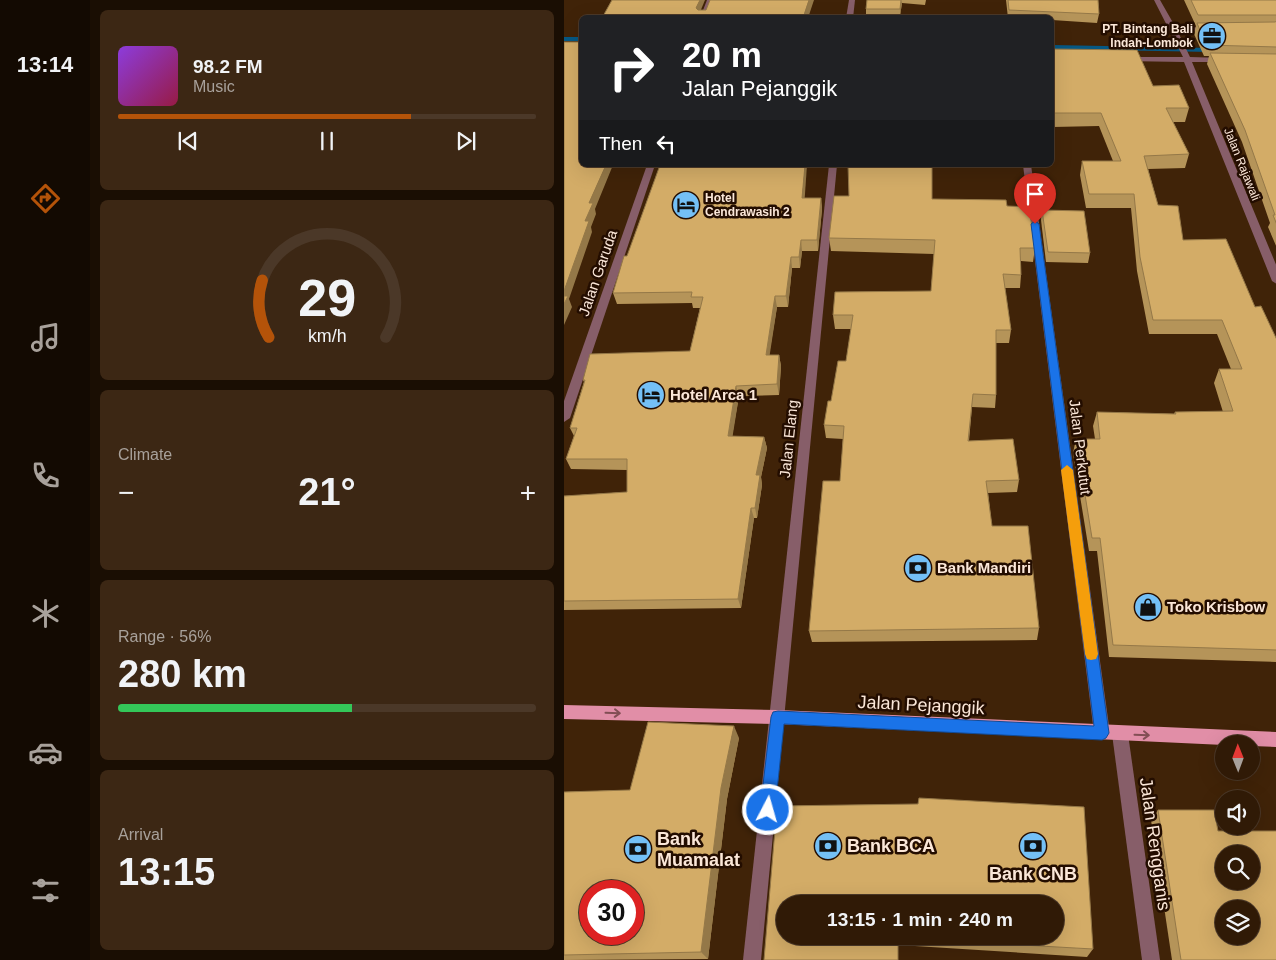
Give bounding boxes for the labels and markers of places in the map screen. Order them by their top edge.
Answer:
office icon: PT. Bintang Bali Indah-Lombok [1197,21,1227,51]
place label: PT. Bintang Bali Indah-Lombok [1102,22,1193,50]
pin [1014,173,1056,224]
hotel icon: Hotel Cendrawasih 2 [671,190,701,220]
place label: Hotel Cendrawasih 2 [705,191,790,219]
hotel icon: Hotel Arca 1 [636,380,666,410]
place label: Hotel Arca 1 [670,386,757,403]
bank icon: Bank Mandiri [903,553,933,583]
place label: Bank Mandiri [937,559,1031,576]
shop icon: Toko Krisbow [1133,592,1163,622]
place label: Toko Krisbow [1167,598,1265,615]
place label: Bank Muamalat [657,829,740,870]
bank icon: Bank BCA [813,831,843,861]
bank icon: Bank CNB [1018,831,1048,861]
bank icon: Bank Muamalat [623,834,653,864]
place label: Bank BCA [847,836,935,856]
place label: Bank CNB [989,864,1077,884]

